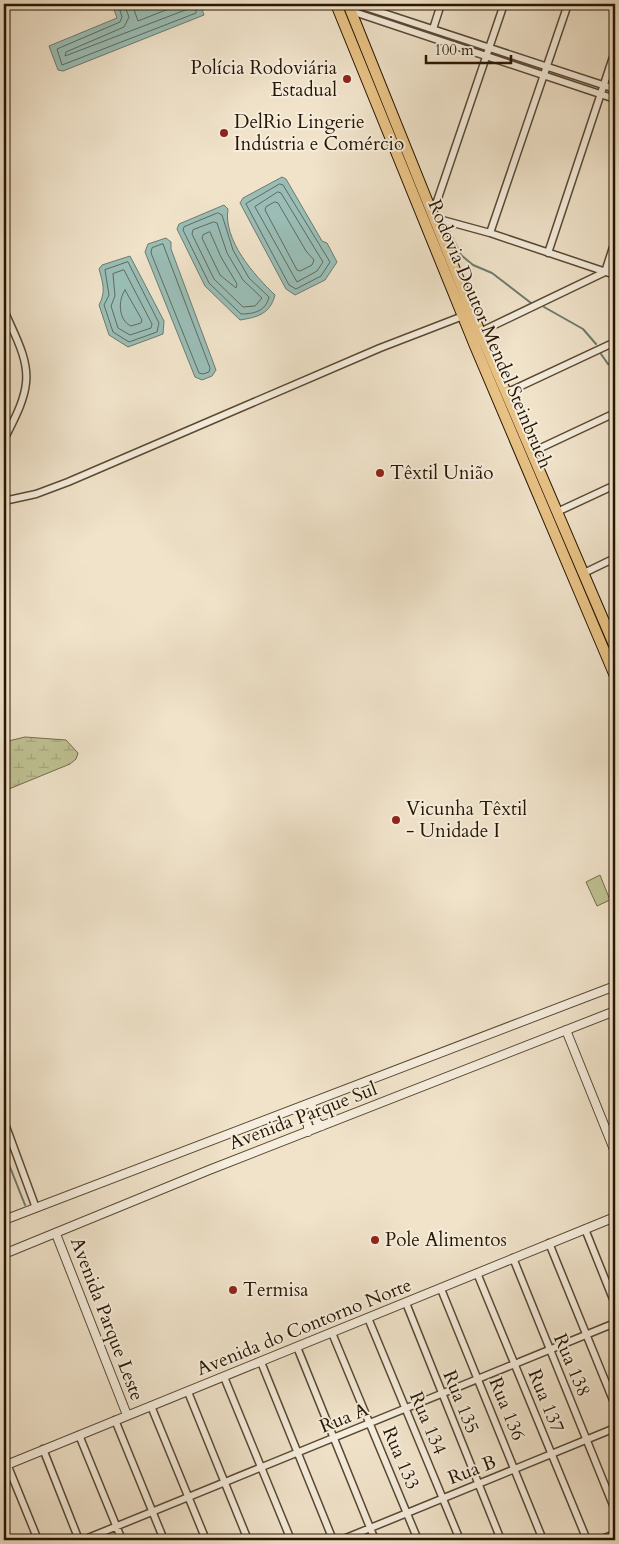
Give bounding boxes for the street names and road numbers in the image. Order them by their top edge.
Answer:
street label: Rodovia Doutor Mendel Steinbruch [421,196,559,473]
street label: Avenida Parque Sul [225,1076,381,1156]
street label: Avenida Parque Leste [64,1234,150,1404]
street label: Avenida do Contorno Norte [193,1272,415,1382]
street label: Rua 138 [547,1329,597,1401]
street label: Rua 137 [522,1365,571,1437]
street label: Rua 135 [437,1366,485,1438]
street label: Rua 136 [483,1373,531,1445]
street label: Rua 134 [403,1387,453,1459]
street label: Rua A [316,1396,373,1440]
street label: Rua 133 [376,1422,426,1494]
street label: Rua B [444,1449,500,1491]

